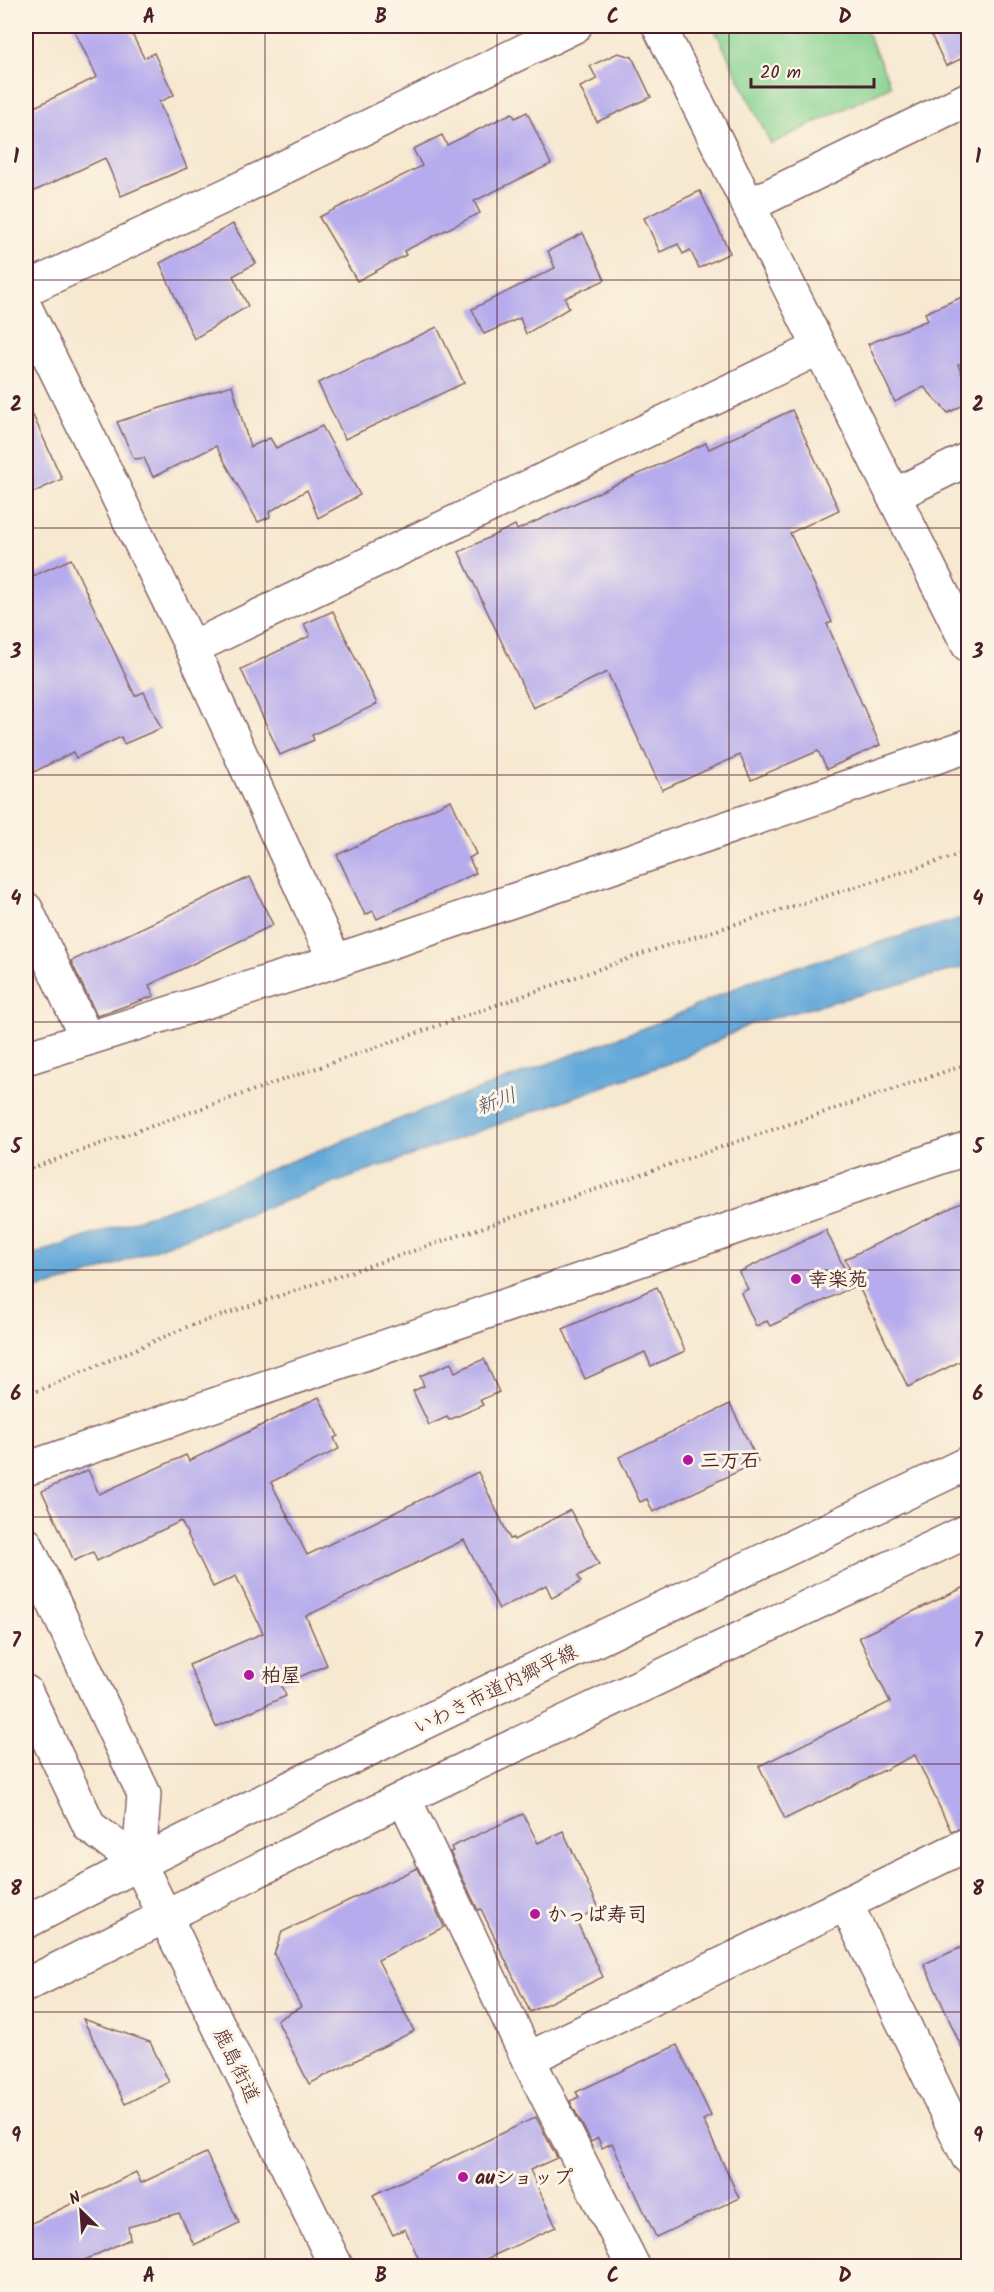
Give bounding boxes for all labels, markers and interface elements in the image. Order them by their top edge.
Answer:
text: A [143,2,155,34]
text: B [375,2,387,34]
text: C [607,2,619,34]
text: D [838,2,852,34]
scale bar [751,51,874,89]
text: 20 m [760,59,801,88]
text: 1 [13,142,19,174]
text: 1 [975,142,981,174]
text: 2 [10,390,22,422]
text: 2 [972,390,984,422]
text: 3 [10,637,22,669]
text: 3 [972,637,984,669]
text: 4 [11,884,22,916]
text: 4 [973,884,984,916]
water label: 新川 [471,1080,522,1125]
text: 5 [10,1132,23,1164]
text: 5 [972,1132,985,1164]
place label: 幸楽苑 [808,1265,868,1297]
marker: 幸楽苑 [789,1272,803,1286]
text: 6 [11,1379,22,1411]
text: 6 [973,1379,984,1411]
place label: 三万石 [700,1446,760,1478]
marker: 三万石 [681,1453,695,1467]
text: 7 [11,1626,21,1658]
text: 7 [973,1626,983,1658]
street label: いわき市道内郷平線 [408,1637,584,1745]
place label: 柏屋 [261,1661,301,1693]
marker: 柏屋 [242,1668,256,1682]
text: 8 [10,1874,22,1906]
text: 8 [972,1874,984,1906]
place label: かっぱ寿司 [547,1900,647,1932]
marker: かっぱ寿司 [528,1907,542,1921]
street label: 鹿島街道 [203,2023,267,2109]
text: 9 [11,2121,21,2153]
text: 9 [973,2121,983,2153]
place label: auショップ [475,2163,573,2195]
marker: auショップ [456,2170,470,2184]
north arrow [51,2181,111,2241]
text: N [65,2185,85,2212]
text: A [143,2261,155,2292]
text: B [375,2261,387,2292]
text: C [607,2261,619,2292]
text: D [838,2261,852,2292]

